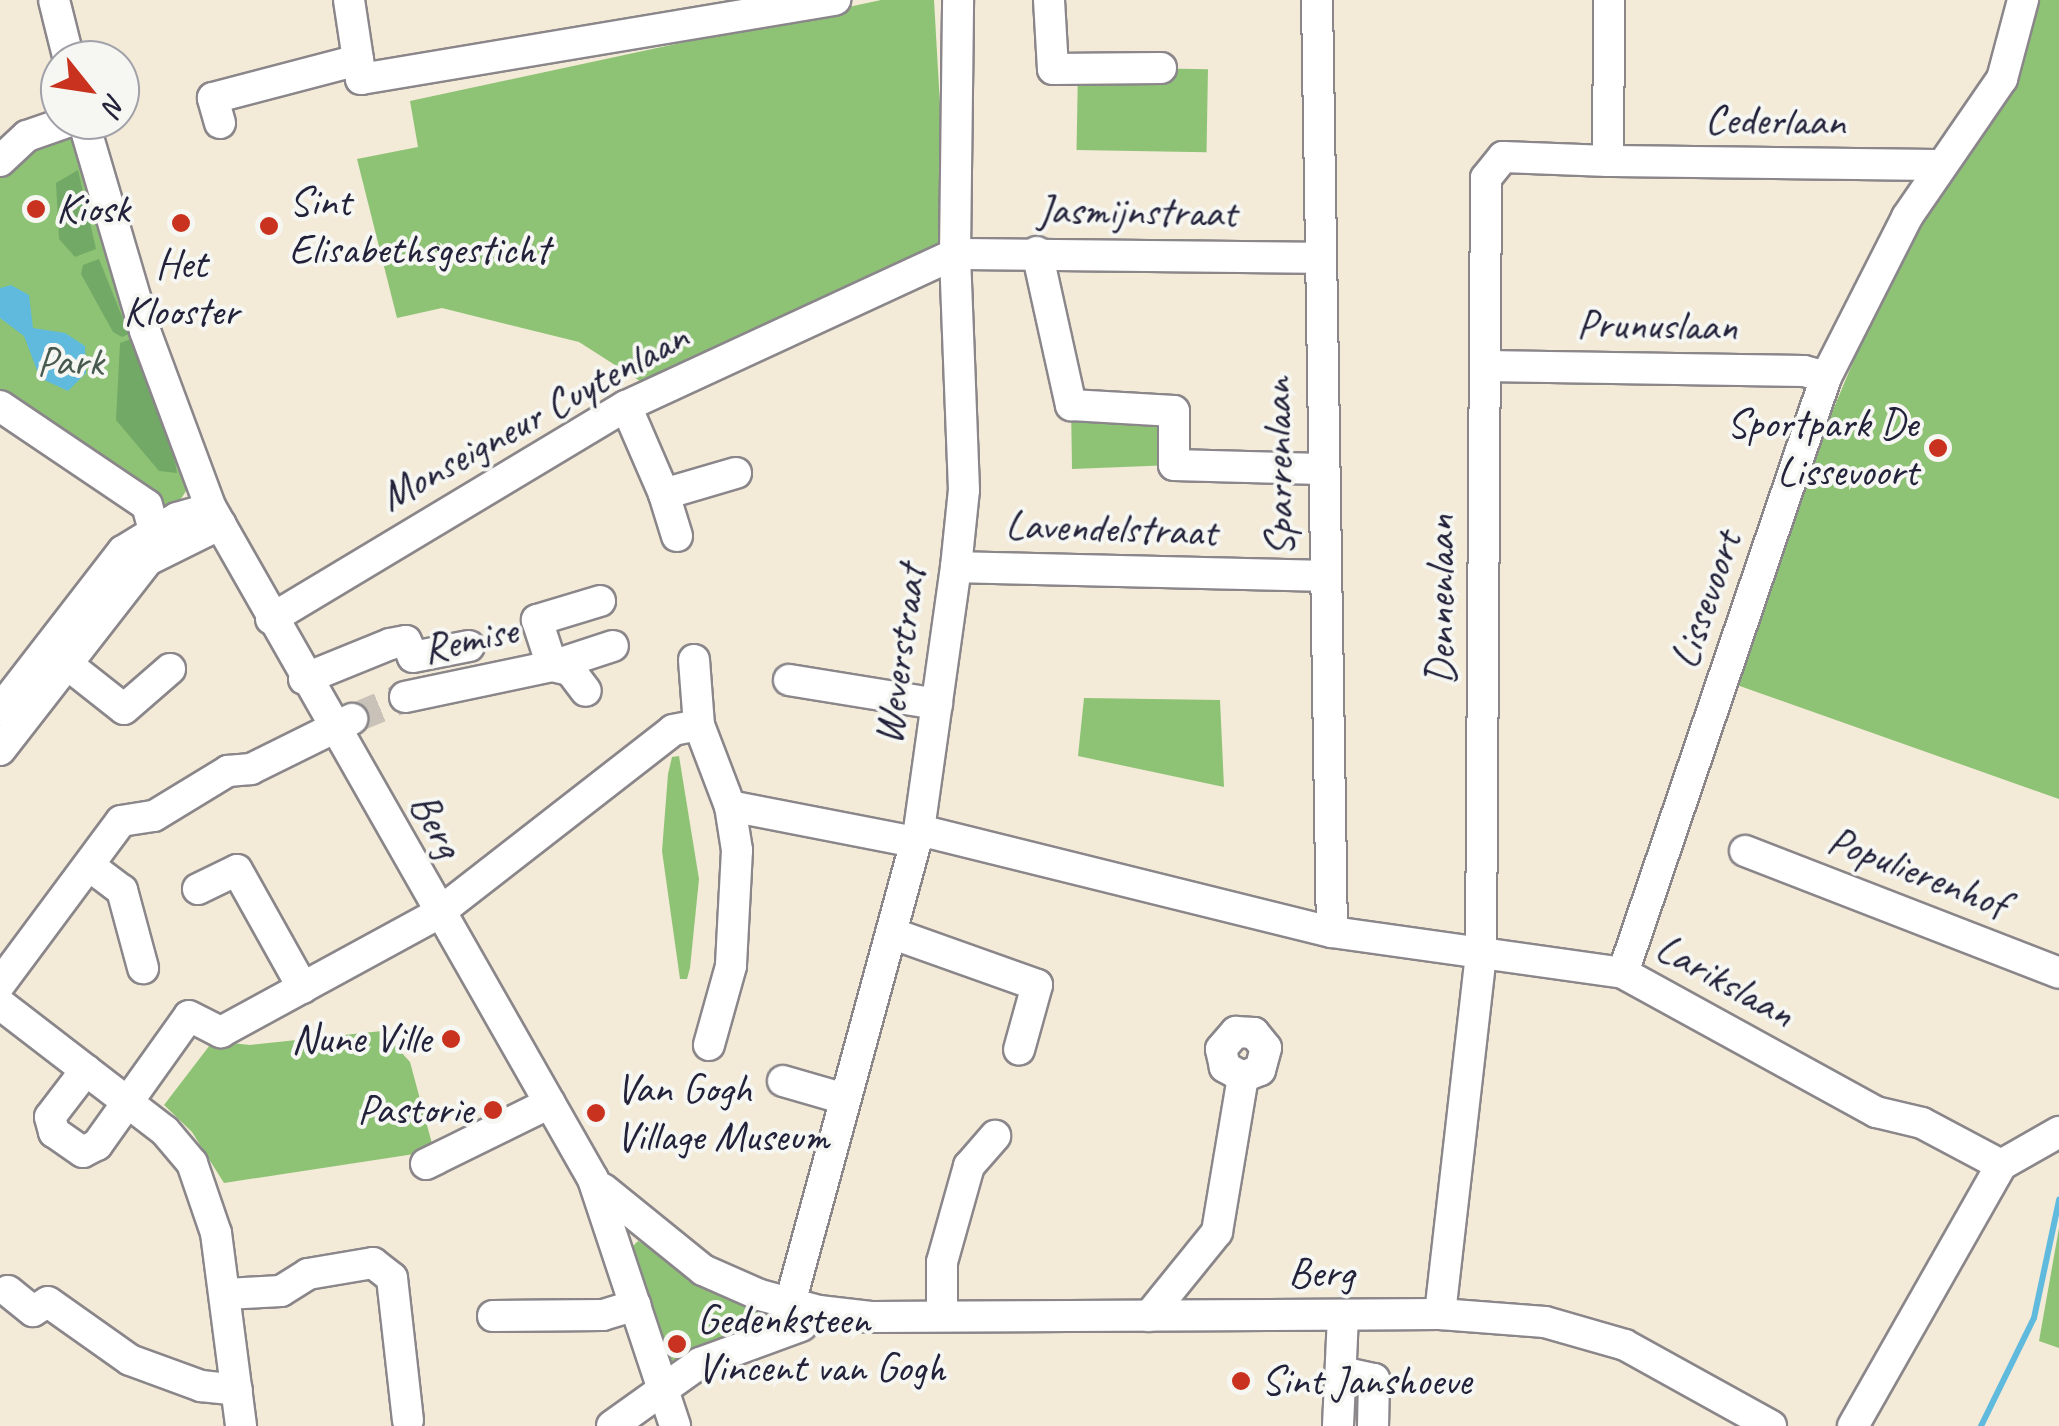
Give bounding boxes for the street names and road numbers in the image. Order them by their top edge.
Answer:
street label: Cederlaan [1704,95,1846,147]
street label: Jasmijnstraat [1037,185,1237,239]
street label: Prunuslaan [1576,299,1738,353]
street label: Monseigneur Cuytenlaan [371,311,697,523]
street label: Sparrenlaan [1252,377,1306,557]
street label: Lavendelstraat [1005,500,1217,558]
street label: Dennenlaan [1416,515,1466,685]
street label: Lissevoort [1659,525,1753,675]
street label: Weverstraat [863,562,937,748]
street label: Remise [418,605,522,675]
street label: Berg [398,784,474,866]
street label: Populierenhof [1821,815,2013,929]
street label: Larikslaan [1647,922,1803,1040]
street label: Berg [1288,1248,1354,1298]

